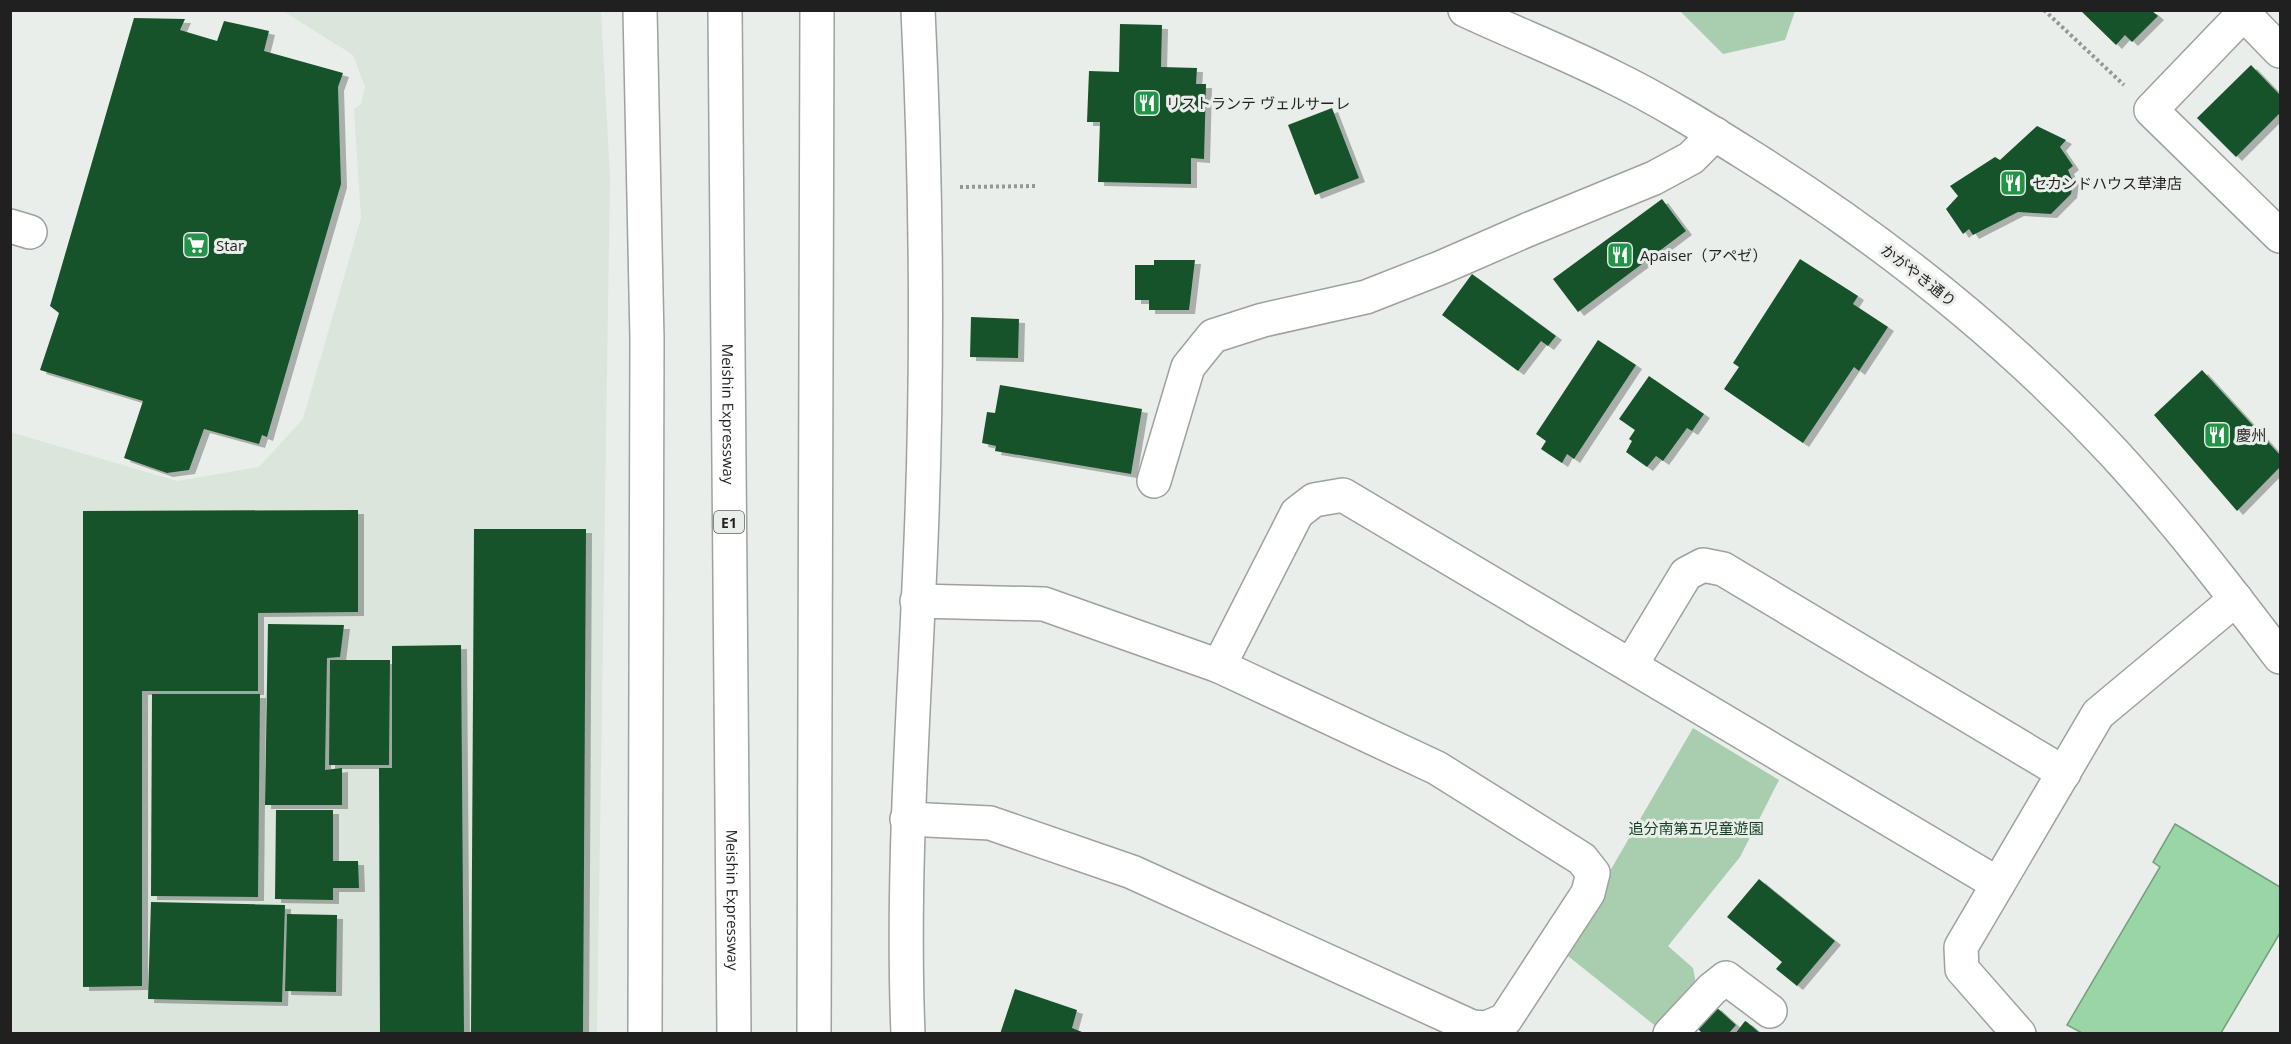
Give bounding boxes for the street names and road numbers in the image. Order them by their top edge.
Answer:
street label: かがやき通り [1877,239,1961,311]
street label: Meishin Expressway [718,344,739,485]
road number: E1 [714,511,744,533]
street label: Meishin Expressway [722,829,743,971]

